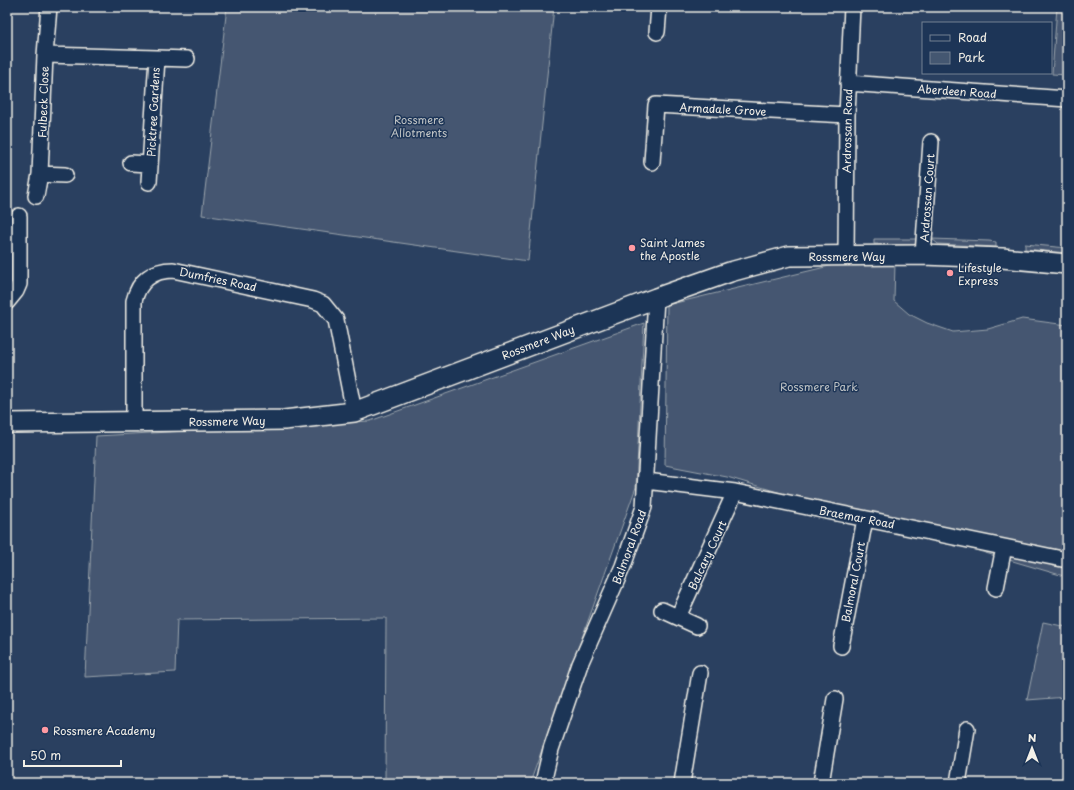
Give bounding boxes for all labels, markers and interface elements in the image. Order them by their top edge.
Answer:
legend [922,22,1052,74]
text: Road [958,28,987,46]
text: Park [958,48,985,66]
street label: Fulbeck Close [33,66,53,138]
street label: Picktree Gardens [142,67,164,157]
street label: Aberdeen Road [917,80,997,102]
street label: Ardrossan Road [838,89,856,173]
street label: Armadale Grove [679,98,767,120]
park label: Rossmere Allotments [391,111,447,141]
street label: Ardrossan Court [915,153,939,243]
place label: Saint James the Apostle [640,234,705,264]
marker: Saint James the Apostle [627,243,637,253]
street label: Rossmere Way [809,248,885,265]
place label: Lifestyle Express [958,259,1002,289]
street label: Dumfries Road [178,262,258,296]
marker: Lifestyle Express [945,268,955,278]
street label: Rossmere Way [499,320,577,364]
park label: Rossmere Park [780,378,858,395]
street label: Rossmere Way [188,412,266,430]
street label: Braemar Road [818,501,896,533]
street label: Balmoral Road [608,507,650,587]
street label: Balcary Court [683,517,731,593]
street label: Balmoral Court [837,540,869,624]
place label: Rossmere Academy [53,722,156,739]
marker: Rossmere Academy [40,725,50,735]
north arrow [1012,728,1052,768]
text: N [1028,729,1037,746]
scale bar [24,742,121,768]
text: 50 m [30,746,61,764]

